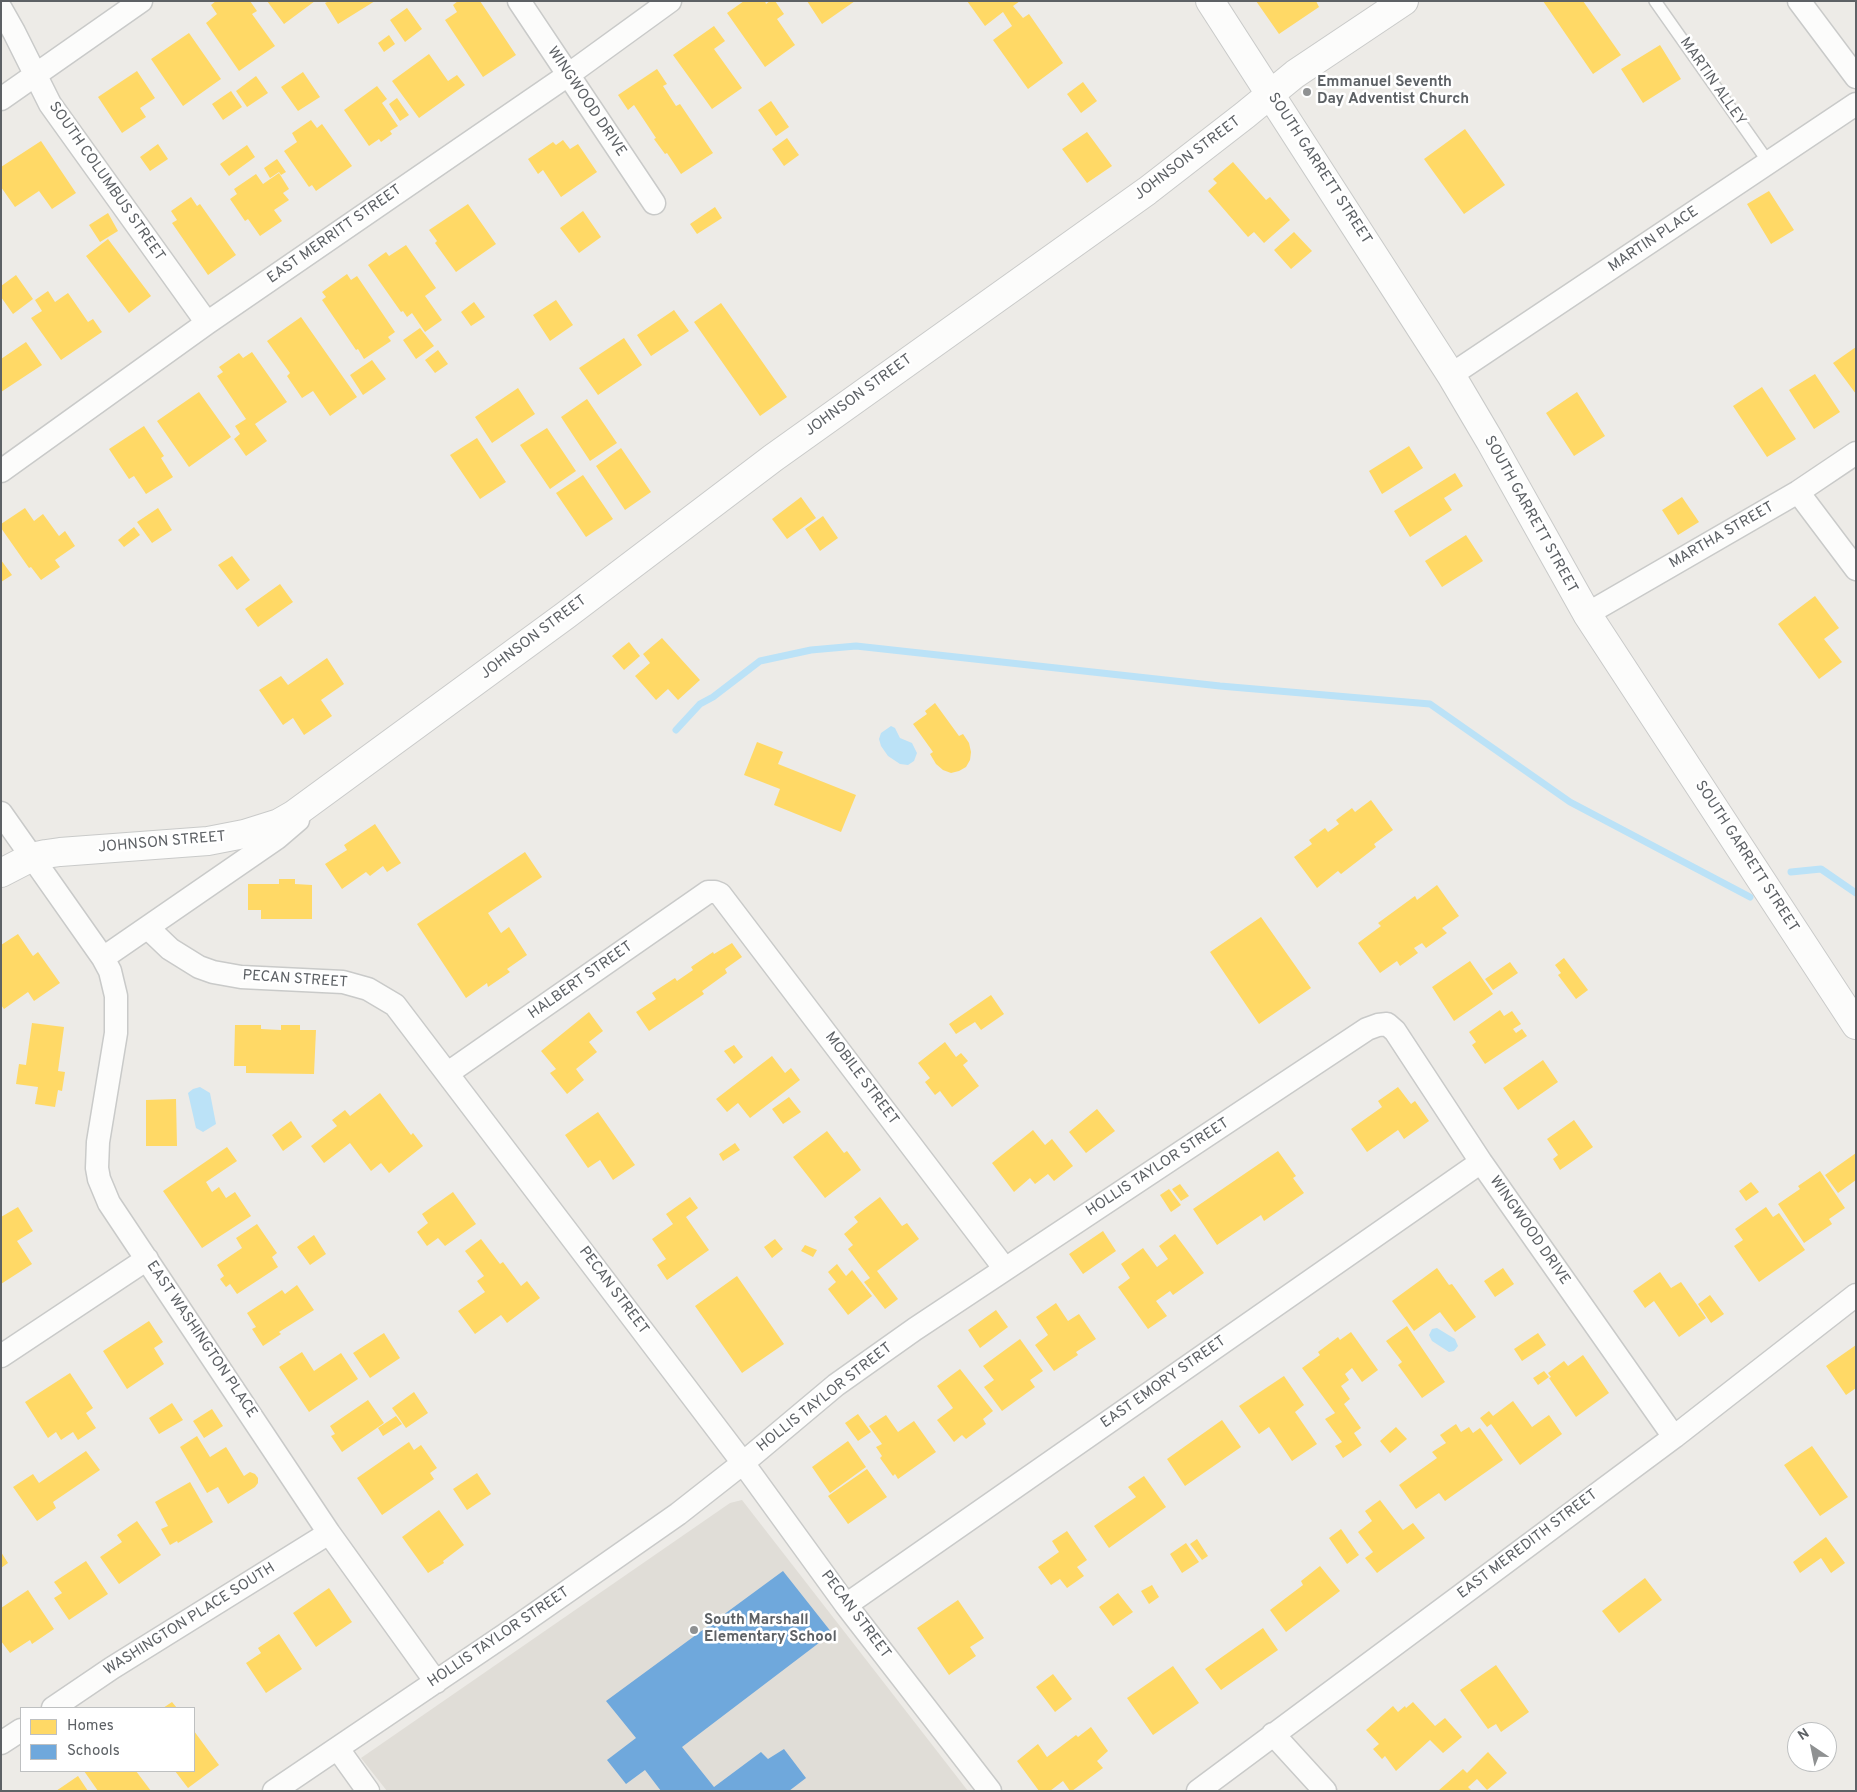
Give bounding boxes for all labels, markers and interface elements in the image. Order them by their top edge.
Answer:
street label: MARTIN ALLEY [1675,34,1749,130]
street label: WINGWOOD DRIVE [543,44,629,160]
place label: Emmanuel Seventh Day Adventist Church [1317,74,1469,109]
marker: Emmanuel Seventh Day Adventist Church [1301,86,1313,98]
street label: SOUTH GARRETT STREET [1263,90,1375,248]
street label: SOUTH COLUMBUS STREET [44,99,168,265]
street label: JOHNSON STREET [1131,113,1245,205]
street label: EAST MERRITT STREET [264,182,406,288]
street label: MARTIN PLACE [1606,203,1702,277]
street label: JOHNSON STREET [802,351,916,441]
street label: SOUTH GARRETT STREET [1479,433,1581,597]
street label: MARTHA STREET [1666,499,1778,573]
street label: JOHNSON STREET [477,592,591,684]
street label: SOUTH GARRETT STREET [1690,778,1802,936]
street label: JOHNSON STREET [97,828,227,858]
street label: HALBERT STREET [525,938,637,1024]
street label: PECAN STREET [242,967,348,993]
street label: MOBILE STREET [820,1029,902,1129]
street label: HOLLIS TAYLOR STREET [1083,1115,1233,1221]
street label: WINGWOOD DRIVE [1485,1173,1573,1289]
street label: PECAN STREET [574,1244,652,1338]
street label: EAST WASHINGTON PLACE [142,1258,260,1422]
street label: EAST EMORY STREET [1098,1333,1230,1433]
street label: HOLLIS TAYLOR STREET [754,1340,896,1456]
street label: EAST MEREDITH STREET [1454,1486,1602,1604]
street label: WASHINGTON PLACE SOUTH [101,1560,279,1680]
street label: PECAN STREET [816,1568,894,1662]
street label: HOLLIS TAYLOR STREET [425,1584,573,1692]
place label: South Marshall Elementary School [704,1612,837,1647]
marker: South Marshall Elementary School [688,1624,700,1636]
legend [20,1707,195,1772]
text: Homes [67,1717,114,1736]
north arrow [1787,1722,1837,1772]
text: N [1795,1725,1813,1745]
text: Schools [67,1742,120,1761]

